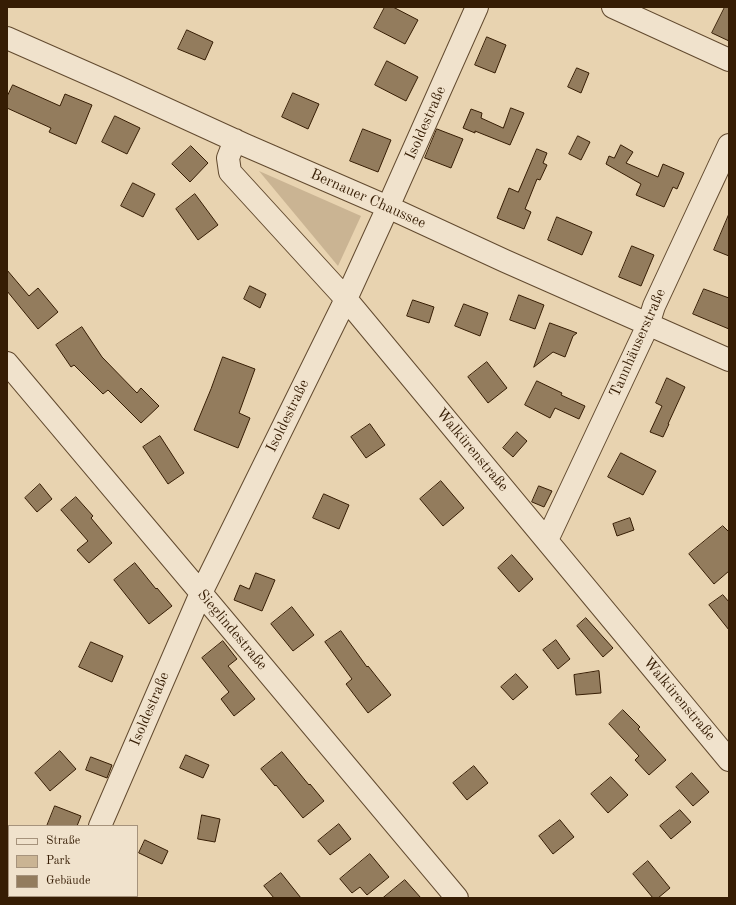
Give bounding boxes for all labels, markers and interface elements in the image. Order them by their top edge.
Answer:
street label: Isoldestraße [402,83,450,163]
street label: Bernauer Chaussee [307,165,429,233]
street label: Tannhäuserstraße [606,286,670,400]
street label: Isoldestraße [263,377,313,455]
street label: Walkürenstraße [432,405,512,495]
street label: Sieglindestraße [193,586,271,674]
street label: Walkürenstraße [639,654,719,744]
street label: Isoldestraße [126,669,174,749]
legend [8,825,138,897]
text: Straße [46,835,80,847]
text: Park [46,855,71,867]
text: Gebäude [46,875,90,887]

